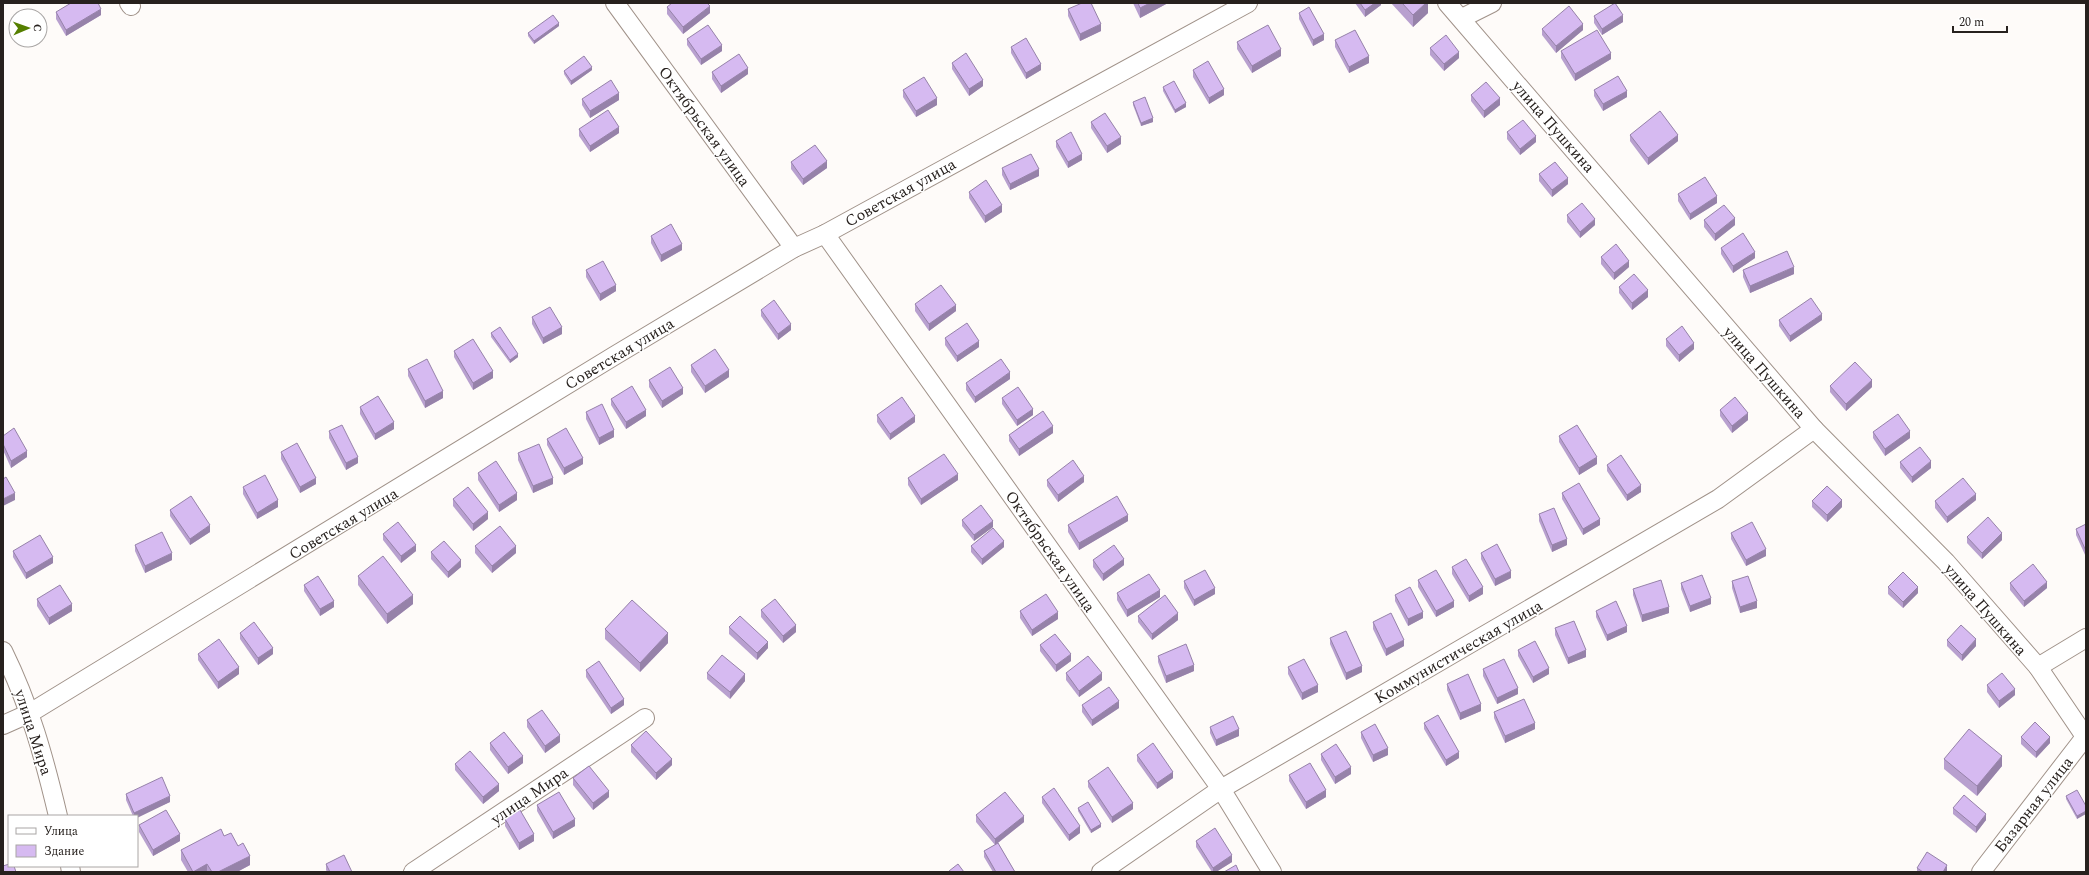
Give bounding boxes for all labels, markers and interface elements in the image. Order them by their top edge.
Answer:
north arrow [8,8,48,48]
scale bar [1953,8,2007,34]
text: 20 m [1959,13,1984,32]
text: С [29,23,46,32]
street label: Октябрьская улица [652,61,756,192]
street label: улица Пушкина [1505,74,1600,178]
street label: Советская улица [841,152,961,233]
street label: Советская улица [560,312,679,396]
street label: улица Пушкина [1716,320,1811,424]
street label: Советская улица [284,482,403,566]
street label: Октябрьская улица [999,486,1101,618]
street label: улица Пушкина [1937,557,2032,661]
street label: Коммунистическая улица [1370,594,1547,710]
street label: улица Мира [8,685,58,779]
street label: Базарная улица [1989,751,2079,858]
street label: улица Мира [485,761,573,831]
legend [8,815,138,867]
text: Улица [44,822,78,841]
text: Здание [44,842,84,861]

